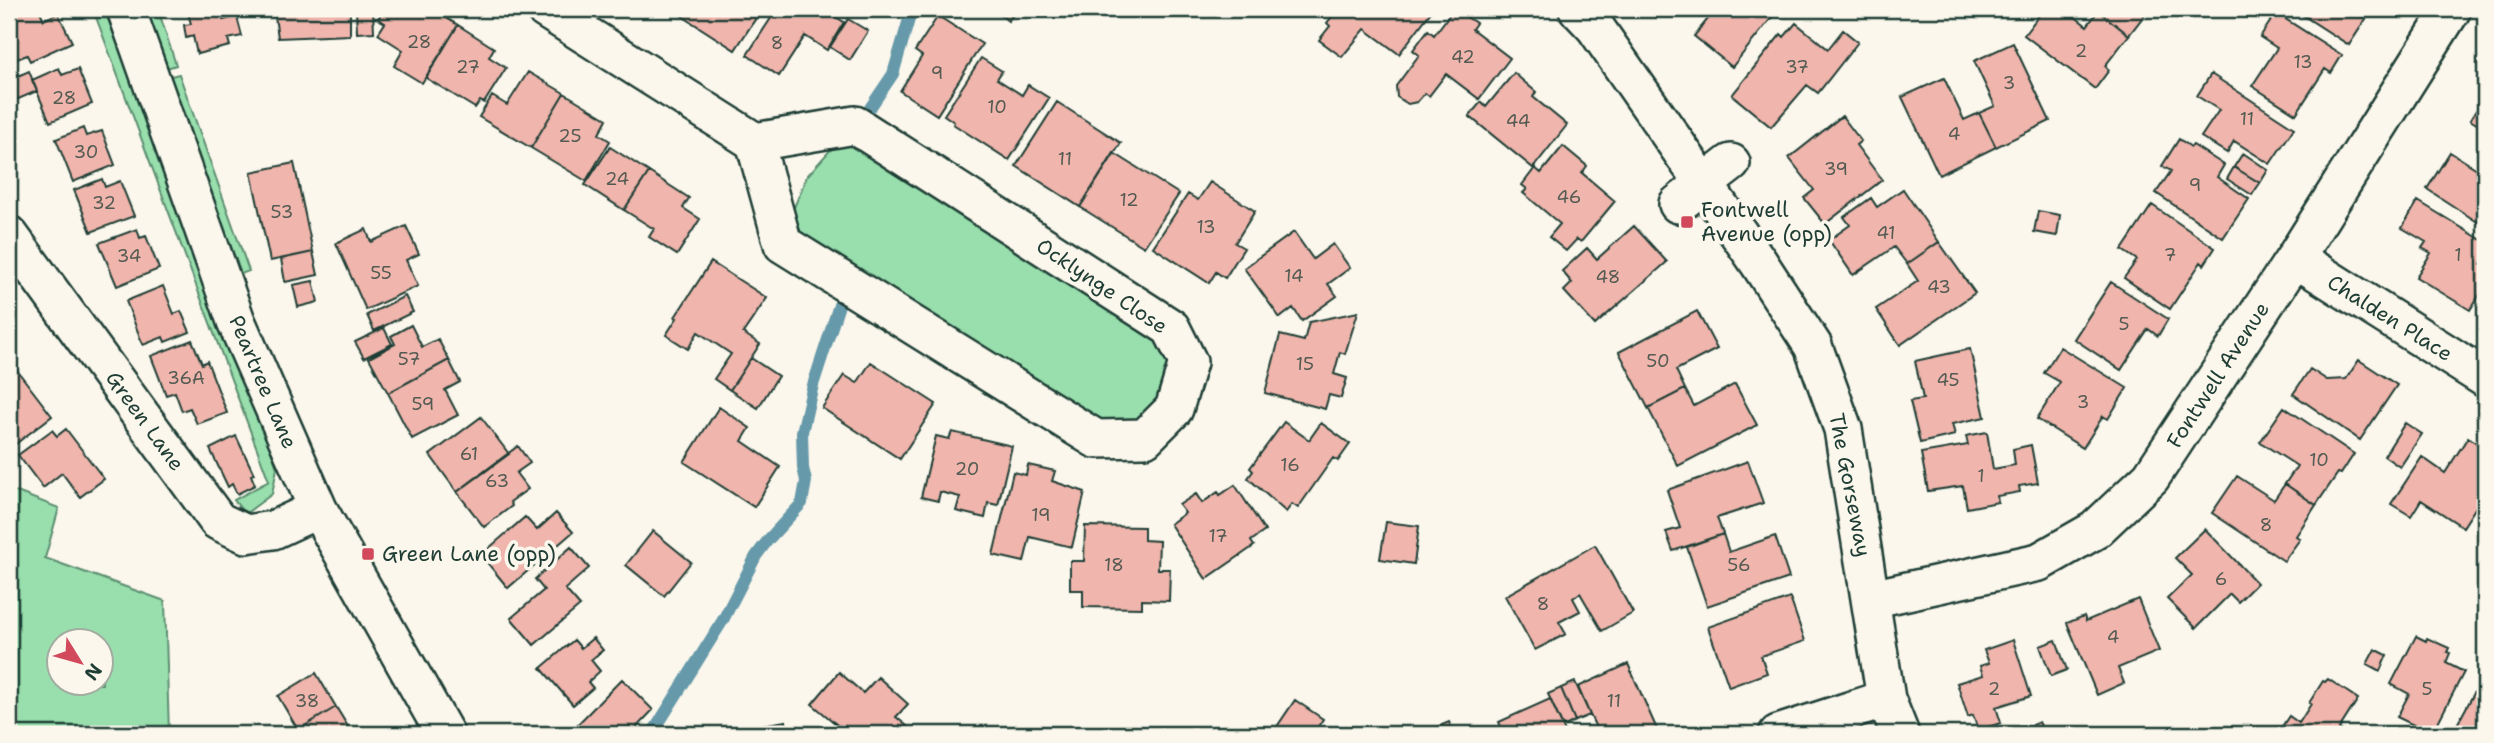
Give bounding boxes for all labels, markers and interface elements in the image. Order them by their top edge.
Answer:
house number: 28 [407,30,431,54]
house number: 8 [771,31,783,55]
house number: 2 [2075,39,2087,63]
house number: 42 [1451,45,1475,69]
house number: 13 [2293,50,2313,74]
house number: 27 [456,55,480,79]
house number: 37 [1785,55,1809,79]
house number: 9 [931,61,943,85]
house number: 3 [2003,71,2015,95]
house number: 28 [52,86,76,110]
house number: 10 [987,95,1007,119]
house number: 11 [2240,107,2254,131]
house number: 44 [1506,109,1530,133]
house number: 4 [1948,122,1960,146]
house number: 25 [558,124,582,148]
house number: 30 [74,140,98,164]
house number: 11 [1058,147,1072,171]
house number: 39 [1824,157,1848,181]
house number: 24 [605,167,629,191]
house number: 9 [2189,173,2201,197]
house number: 46 [1557,185,1581,209]
house number: 12 [1119,188,1139,212]
house number: 32 [92,191,116,215]
place label: Fontwell Avenue (opp) [1701,196,1832,248]
house number: 53 [271,200,293,224]
marker: Fontwell Avenue (opp) [1679,214,1695,230]
house number: 13 [1196,215,1216,239]
house number: 41 [1876,221,1896,245]
street label: Ocklynge Close [1031,232,1173,340]
house number: 7 [2164,243,2176,267]
house number: 1 [2454,243,2462,267]
house number: 34 [117,244,141,268]
house number: 55 [370,261,392,285]
house number: 14 [1284,264,1304,288]
house number: 48 [1596,265,1620,289]
street label: Chalden Place [2322,268,2458,368]
house number: 43 [1927,275,1951,299]
street label: Fontwell Avenue [2160,297,2276,453]
street label: Peartree Lane [222,311,304,453]
house number: 5 [2118,312,2130,336]
house number: 57 [398,347,420,371]
house number: 50 [1646,349,1670,373]
house number: 15 [1296,352,1314,376]
street label: Green Lane [99,365,191,477]
house number: 36A [167,366,205,390]
house number: 45 [1936,368,1960,392]
house number: 3 [2077,390,2089,414]
house number: 59 [412,392,434,416]
street label: The Gorseway [1822,411,1878,559]
house number: 61 [460,442,478,466]
house number: 10 [2309,448,2329,472]
house number: 16 [1280,453,1300,477]
house number: 20 [955,457,979,481]
house number: 1 [1977,464,1985,488]
house number: 63 [485,469,509,493]
house number: 19 [1031,503,1051,527]
house number: 8 [2260,513,2272,537]
house number: 17 [1208,524,1228,548]
place label: Green Lane (opp) [382,540,556,568]
marker: Green Lane (opp) [360,546,376,562]
house number: 18 [1104,553,1124,577]
house number: 56 [1727,553,1751,577]
house number: 6 [2215,567,2227,591]
house number: 8 [1537,592,1549,616]
house number: 4 [2107,625,2119,649]
north arrow [46,628,116,698]
text: N [79,658,108,685]
house number: 2 [1988,677,2000,701]
house number: 5 [2421,677,2433,701]
house number: 38 [295,689,319,713]
house number: 11 [1607,689,1621,713]

